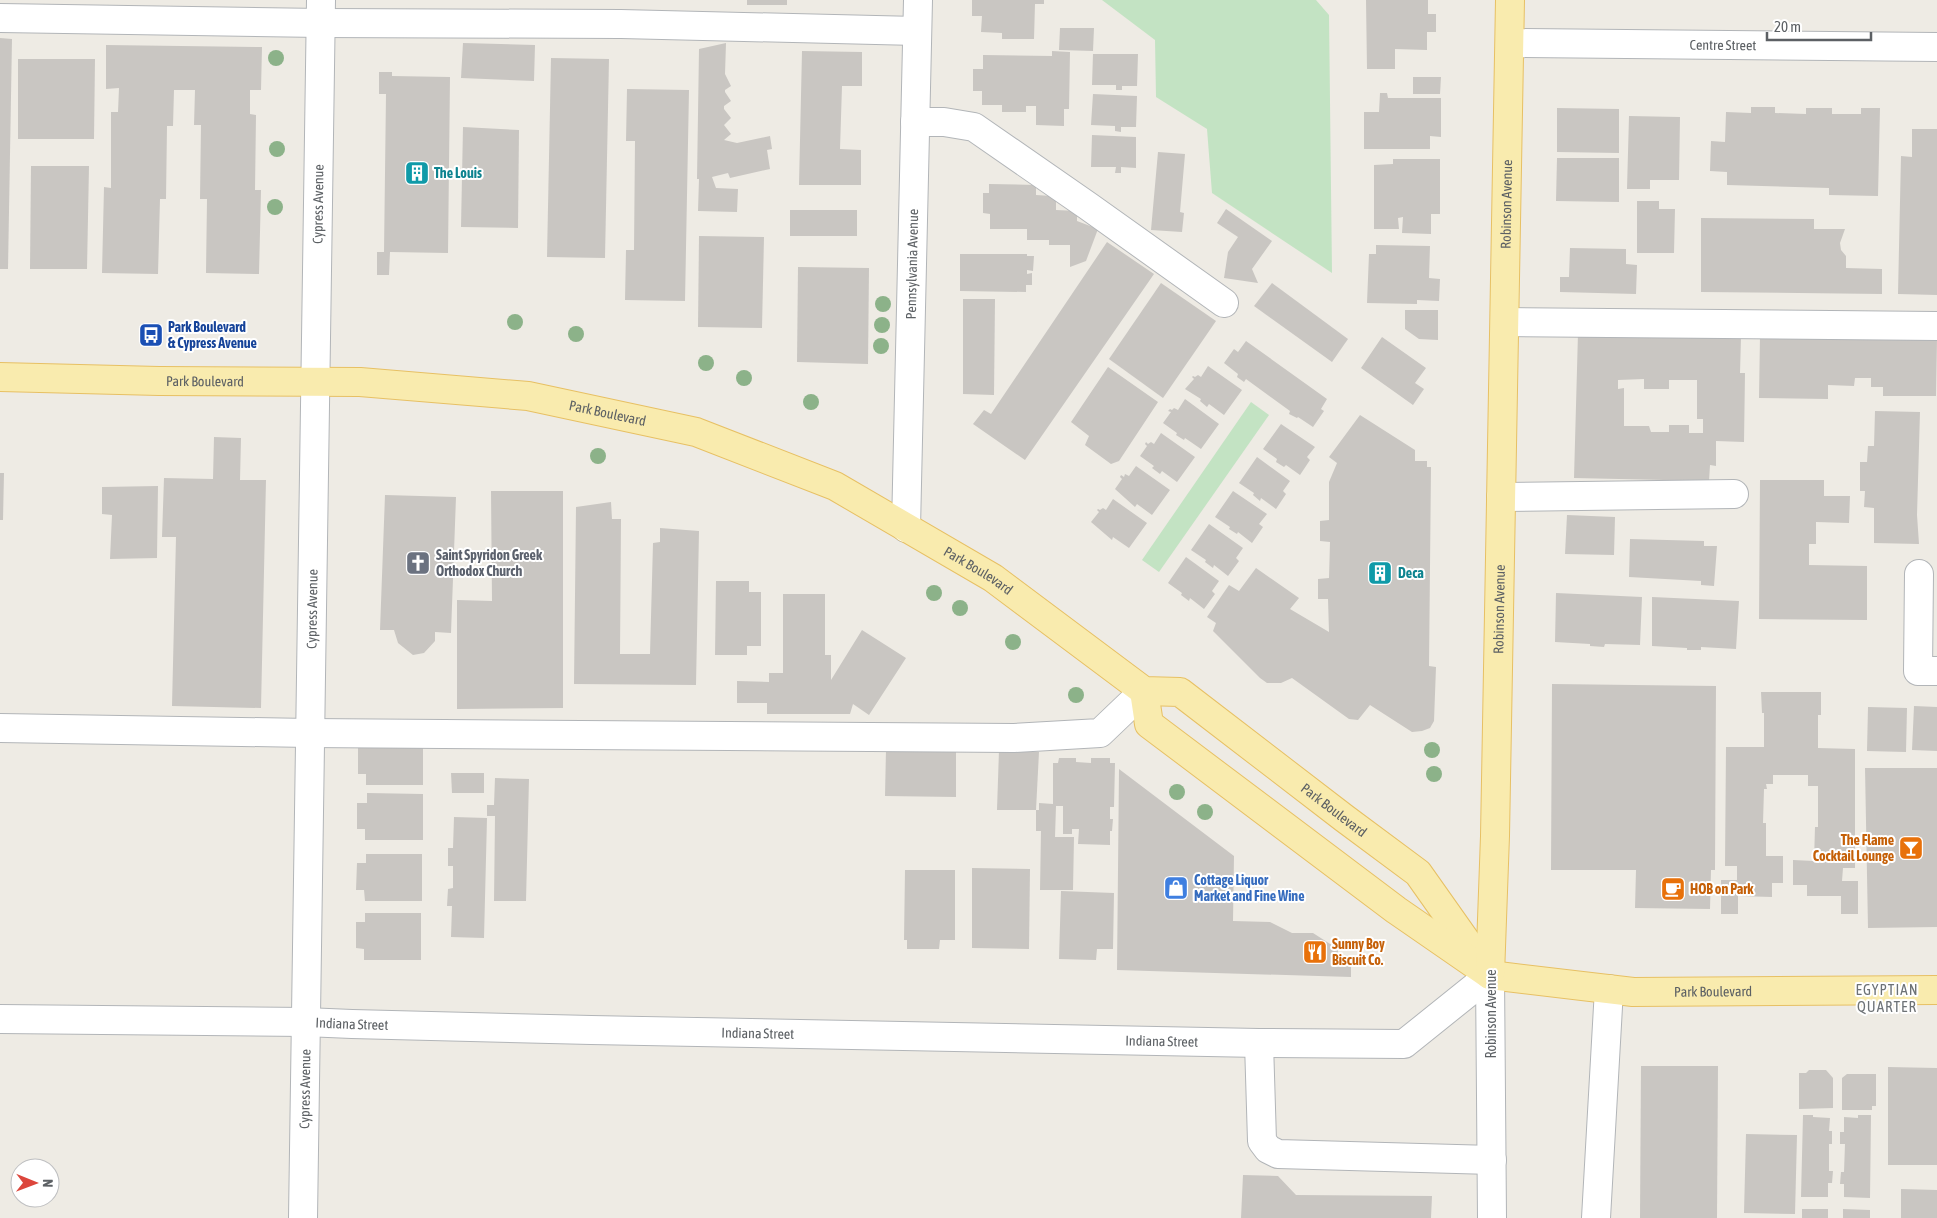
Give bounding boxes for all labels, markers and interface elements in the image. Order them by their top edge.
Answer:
scale bar [1767,10,1871,42]
text: 20 m [1774,18,1801,35]
street label: Centre Street [1690,37,1756,53]
street label: Robinson Avenue [1498,159,1515,249]
building icon: The Louis [404,160,430,186]
street label: Cypress Avenue [309,164,327,244]
place label: The Louis [434,165,482,181]
street label: Pennsylvania Avenue [903,209,921,319]
place label: Park Boulevard & Cypress Avenue [168,319,257,351]
bus stop icon: Park Boulevard & Cypress Avenue [138,322,164,348]
street label: Park Boulevard [166,373,244,389]
street label: Park Boulevard [568,397,647,429]
street label: Park Boulevard [941,543,1016,598]
place label: Saint Spyridon Greek Orthodox Church [436,547,543,579]
church icon: Saint Spyridon Greek Orthodox Church [405,550,431,576]
building icon: Deca [1367,560,1393,586]
street label: Robinson Avenue [1490,564,1508,654]
place label: Deca [1398,565,1424,581]
street label: Cypress Avenue [303,569,321,649]
street label: Park Boulevard [1298,780,1370,840]
place label: The Flame Cocktail Lounge [1813,832,1894,864]
bar icon: The Flame Cocktail Lounge [1898,835,1924,861]
place label: Cottage Liquor Market and Fine Wine [1194,872,1305,904]
shop icon: Cottage Liquor Market and Fine Wine [1163,875,1189,901]
cafe icon: HOB on Park [1660,876,1686,902]
place label: HOB on Park [1690,881,1754,897]
place label: Sunny Boy Biscuit Co. [1332,936,1385,968]
restaurant icon: Sunny Boy Biscuit Co. [1302,939,1328,965]
street label: Robinson Avenue [1483,969,1499,1059]
district label: EGYPTIAN QUARTER [1856,981,1918,1015]
street label: Park Boulevard [1674,983,1752,1000]
street label: Indiana Street [315,1014,389,1033]
street label: Indiana Street [721,1025,794,1042]
street label: Indiana Street [1125,1032,1198,1050]
street label: Cypress Avenue [296,1049,313,1129]
north arrow [10,1158,60,1208]
text: N [40,1179,56,1187]

